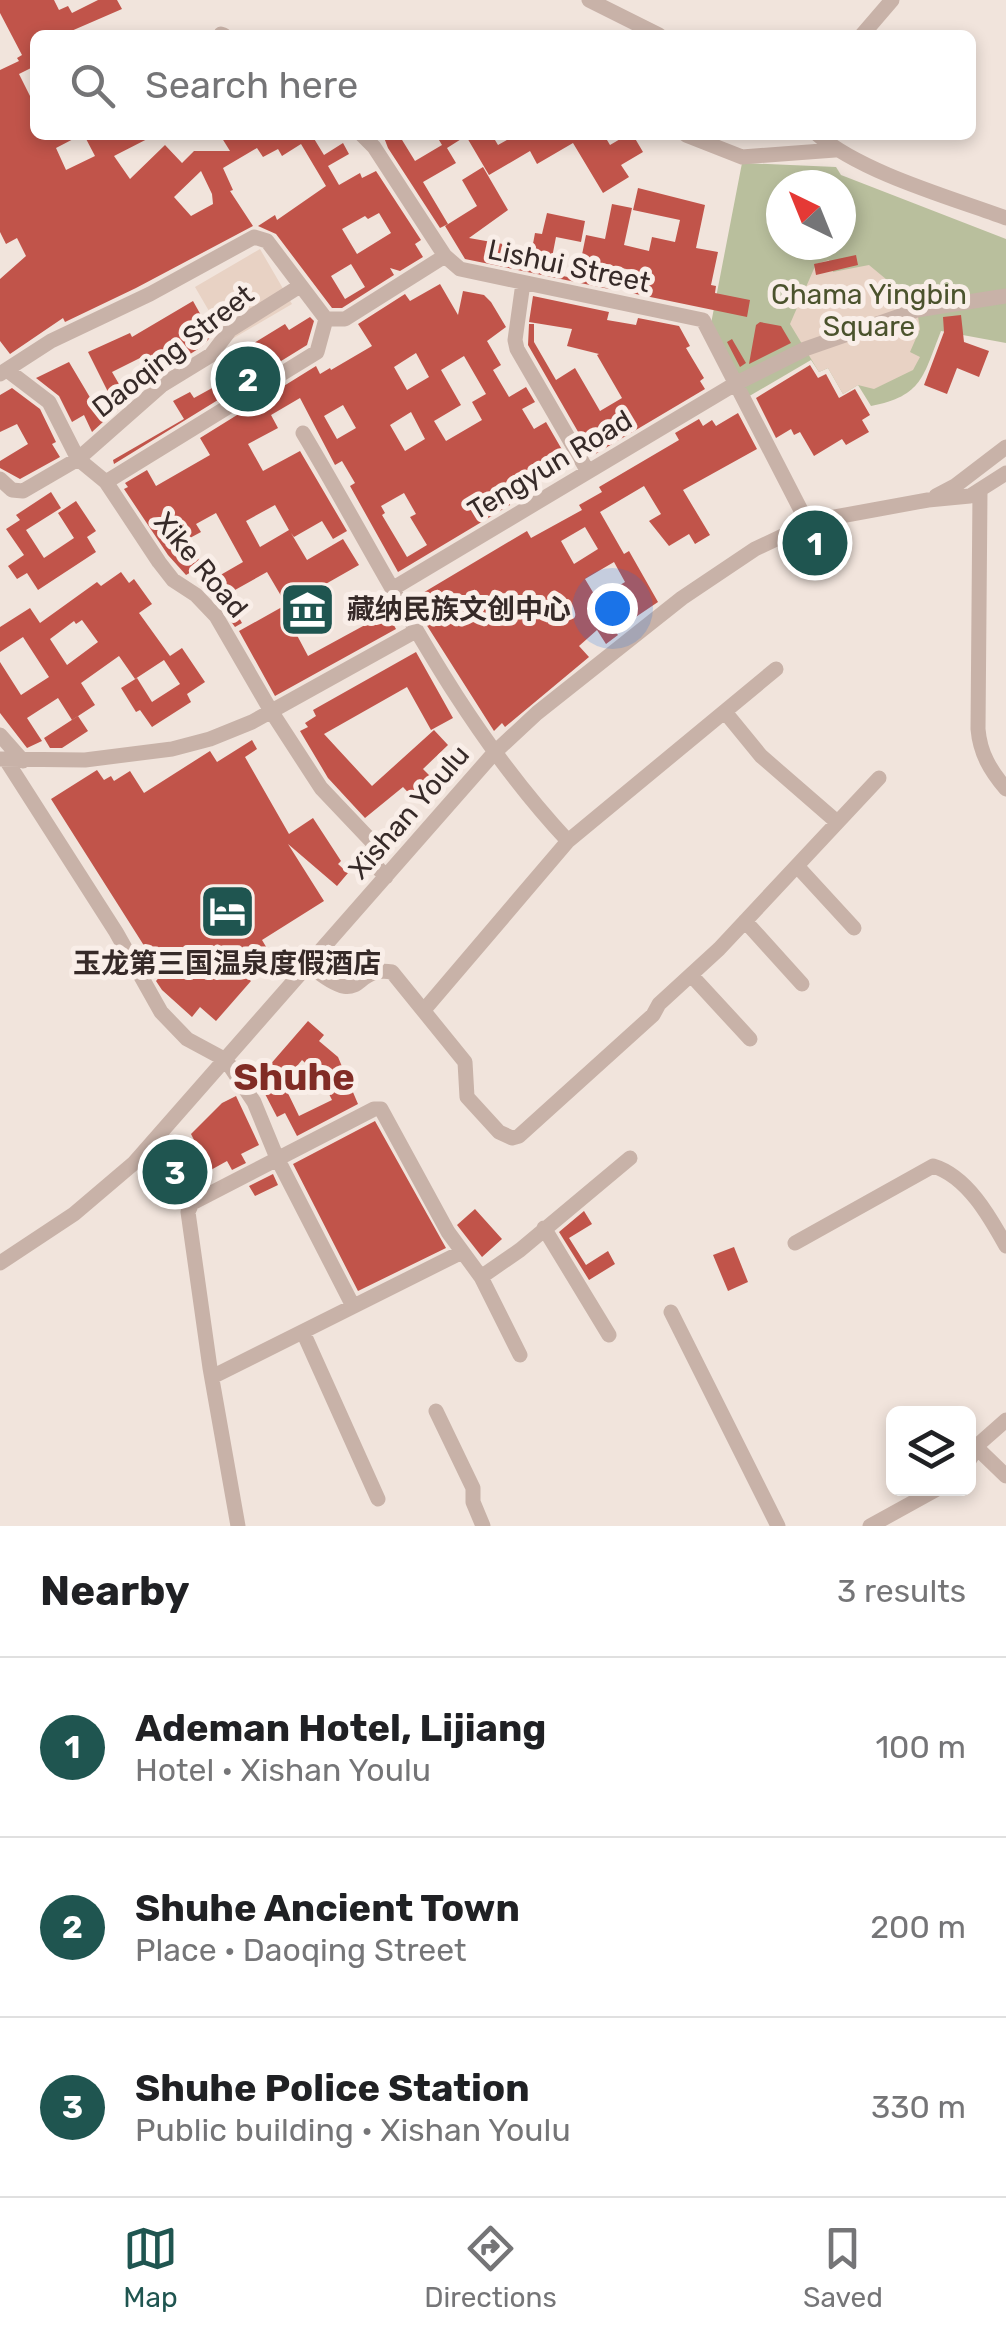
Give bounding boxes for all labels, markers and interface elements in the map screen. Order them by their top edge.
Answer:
search box [30,30,976,140]
icon: search [65,58,120,113]
text: Search here [145,62,358,108]
north arrow [766,170,856,260]
street label: Lishui Street [485,233,653,299]
street label: Daoqing Street [86,278,260,424]
park label: Chama Yingbin Square [771,278,967,343]
pin: 2 [216,342,280,416]
street label: Tengyun Road [462,403,638,527]
street label: Xike Road [147,506,255,624]
pin: 1 [782,506,848,580]
museum icon: 藏纳民族文创中心 [278,579,338,639]
your location [587,583,638,634]
place label: 藏纳民族文创中心 [347,593,571,626]
street label: Xishan Youlu [342,738,476,886]
hotel icon: 玉龙第三国温泉度假酒店 [197,882,257,942]
place label: 玉龙第三国温泉度假酒店 [73,947,381,980]
district label: Shuhe [233,1054,355,1100]
pin: 3 [142,1134,208,1210]
map controls [886,1406,976,1496]
button: layers [886,1406,976,1496]
text: Nearby [40,1566,190,1616]
text: 3 results [837,1572,966,1610]
text: Ademan Hotel, Lijiang [135,1705,546,1751]
text: 1 [65,1728,80,1766]
text: 100 m [875,1728,966,1766]
text: Hotel · Xishan Youlu [135,1751,431,1789]
text: Shuhe Ancient Town [135,1885,520,1931]
text: 2 [62,1908,83,1946]
text: 200 m [870,1908,966,1946]
text: Place · Daoqing Street [135,1931,467,1969]
text: Shuhe Police Station [135,2065,530,2111]
text: 3 [62,2088,83,2126]
text: 330 m [871,2088,966,2126]
text: Public building · Xishan Youlu [135,2111,571,2149]
tab: Map [123,2221,178,2314]
tab: Directions [424,2221,557,2314]
tab: Saved [803,2221,883,2314]

